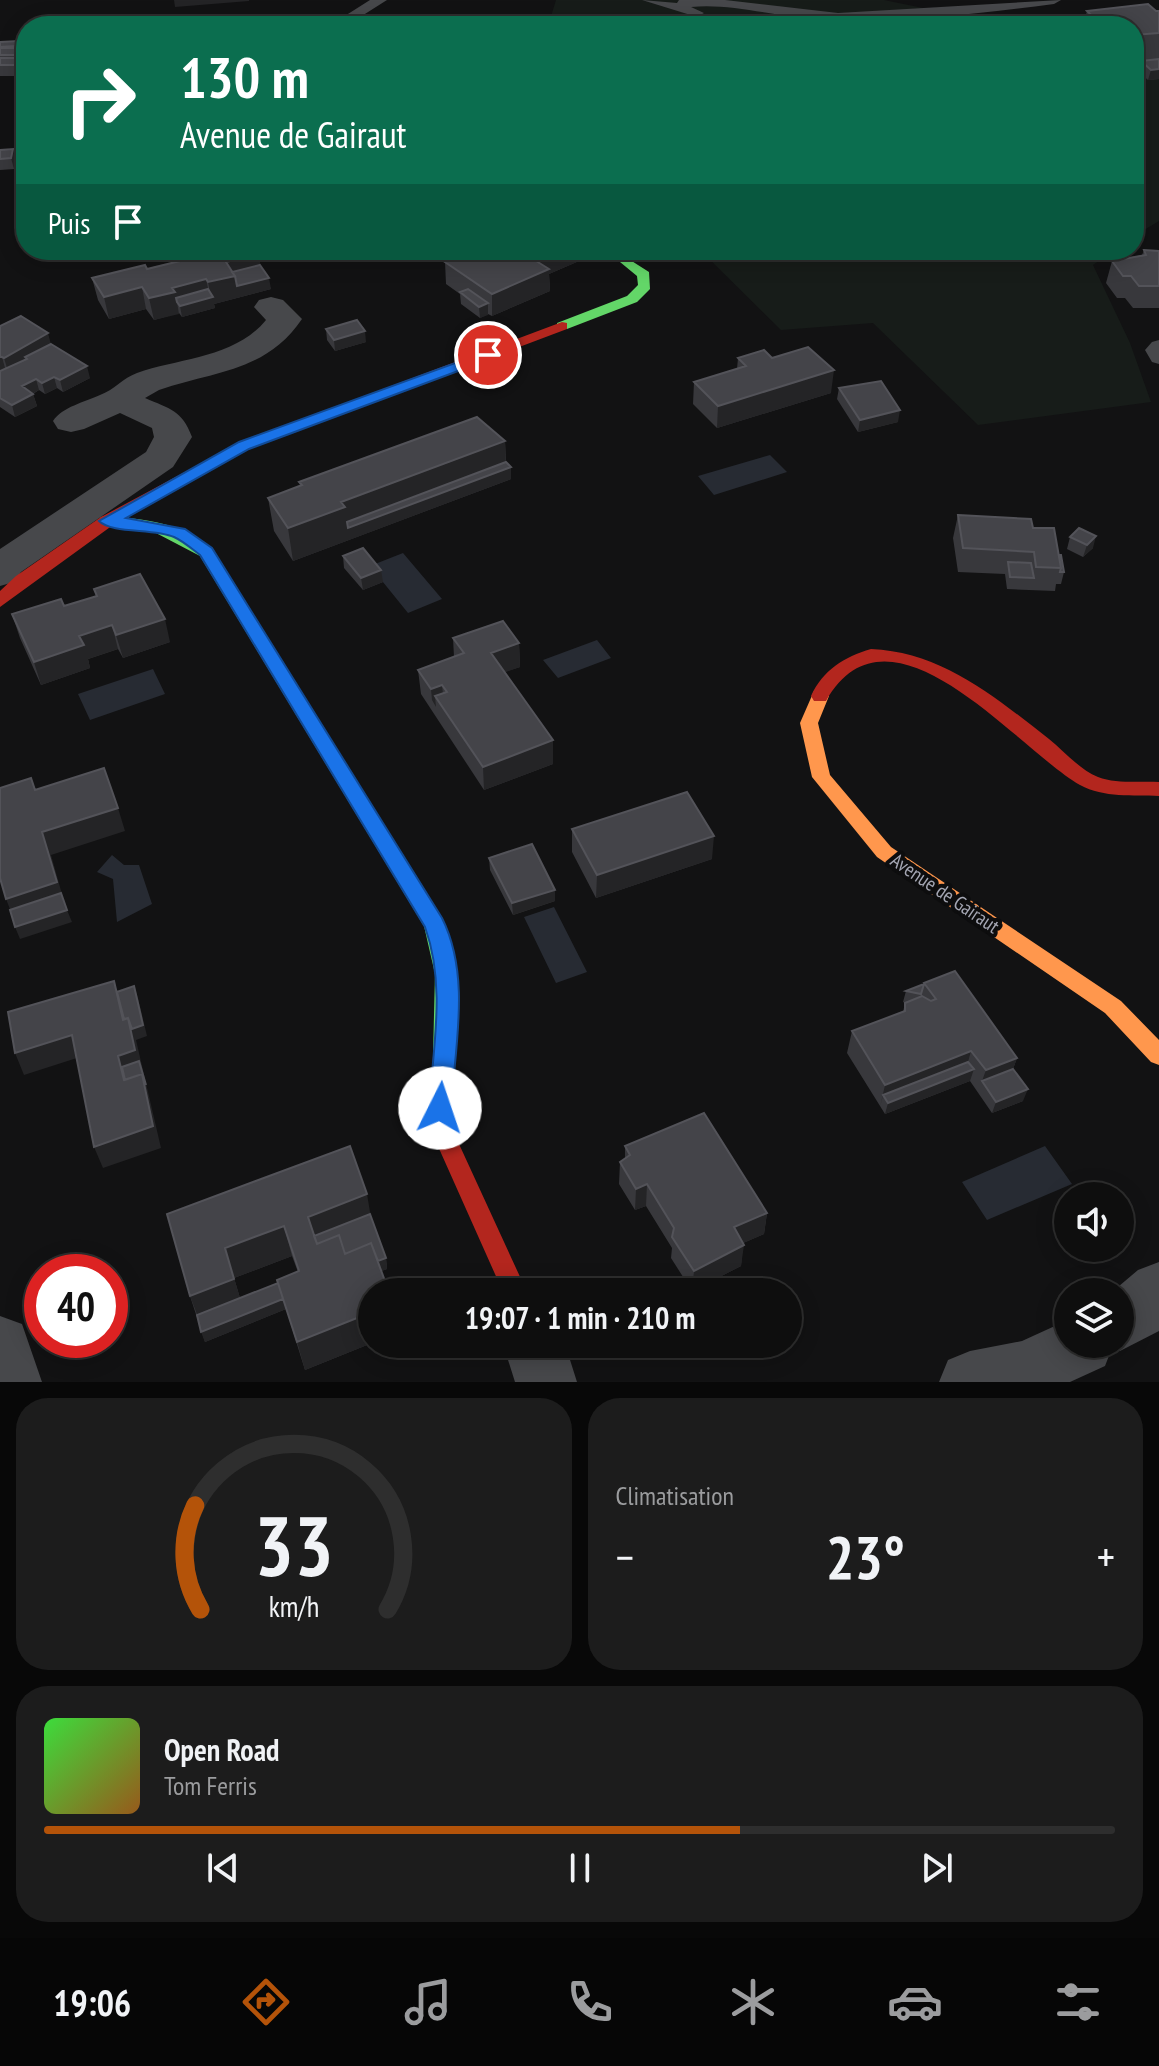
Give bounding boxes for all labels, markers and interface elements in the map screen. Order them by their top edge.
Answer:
text: 130 m [180,41,309,113]
icon: right [48,48,152,152]
text: Avenue de Gairaut [180,111,406,158]
icon: arrive [106,200,150,244]
text: Puis [48,203,90,242]
pin [454,321,522,389]
icon: arrive [466,333,510,377]
street label: Avenue de Gairaut [886,847,1005,939]
position arrow [398,1066,482,1150]
map controls [1054,1182,1134,1358]
button: sound [1054,1182,1134,1262]
speed limit sign: 40 [24,1254,128,1358]
button: layers [1054,1278,1134,1358]
text: 19:07 · 1 min · 210 m [465,1298,695,1337]
text: Climatisation [616,1479,734,1512]
text: 33 [254,1491,334,1599]
text: 23° [826,1518,905,1596]
text: − [616,1528,634,1585]
text: + [1097,1528,1115,1585]
text: km/h [268,1588,319,1625]
text: Open Road [164,1730,279,1769]
text: Tom Ferris [164,1769,257,1802]
icon: previous [201,1846,245,1890]
icon: pause [558,1846,602,1890]
icon: next [915,1846,959,1890]
icon: directions [238,1974,294,2030]
icon: music [400,1974,456,2030]
icon: phone [562,1974,618,2030]
icon: climate [725,1974,781,2030]
icon: car [887,1974,943,2030]
icon: filters [1050,1974,1106,2030]
text: 19:06 [53,1979,131,2026]

